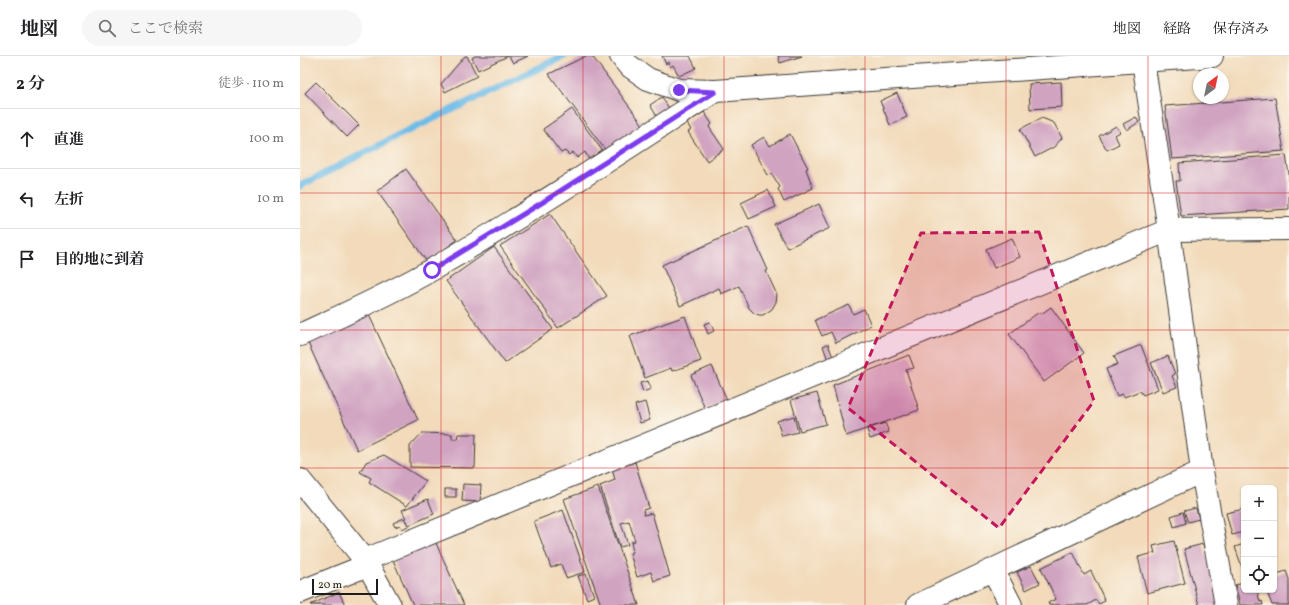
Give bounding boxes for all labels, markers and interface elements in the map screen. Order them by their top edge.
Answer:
search box [82,10,362,46]
text: 地図 [20,17,58,43]
icon: search [96,17,118,39]
text: ここで検索 [128,19,203,40]
text: 地図 [1113,20,1141,39]
text: 経路 [1163,20,1191,39]
text: 保存済み [1213,20,1269,39]
north arrow [1193,68,1229,104]
text: 2 分 [16,73,45,96]
text: 徒歩 · 110 m [218,75,284,93]
route end [670,81,688,99]
icon: ahead [16,128,38,150]
text: 直進 [54,130,84,151]
text: 100 m [249,130,284,148]
icon: left [16,188,38,210]
text: 左折 [54,190,84,211]
text: 10 m [257,190,284,208]
icon: arrive [16,248,38,270]
text: 目的地に到着 [54,250,144,271]
route start [423,261,441,279]
map controls [1241,485,1277,593]
button: + [1241,485,1277,521]
button: − [1241,521,1277,557]
button: locate [1241,557,1277,593]
scale bar [312,577,378,596]
text: 20 m [318,578,342,593]

